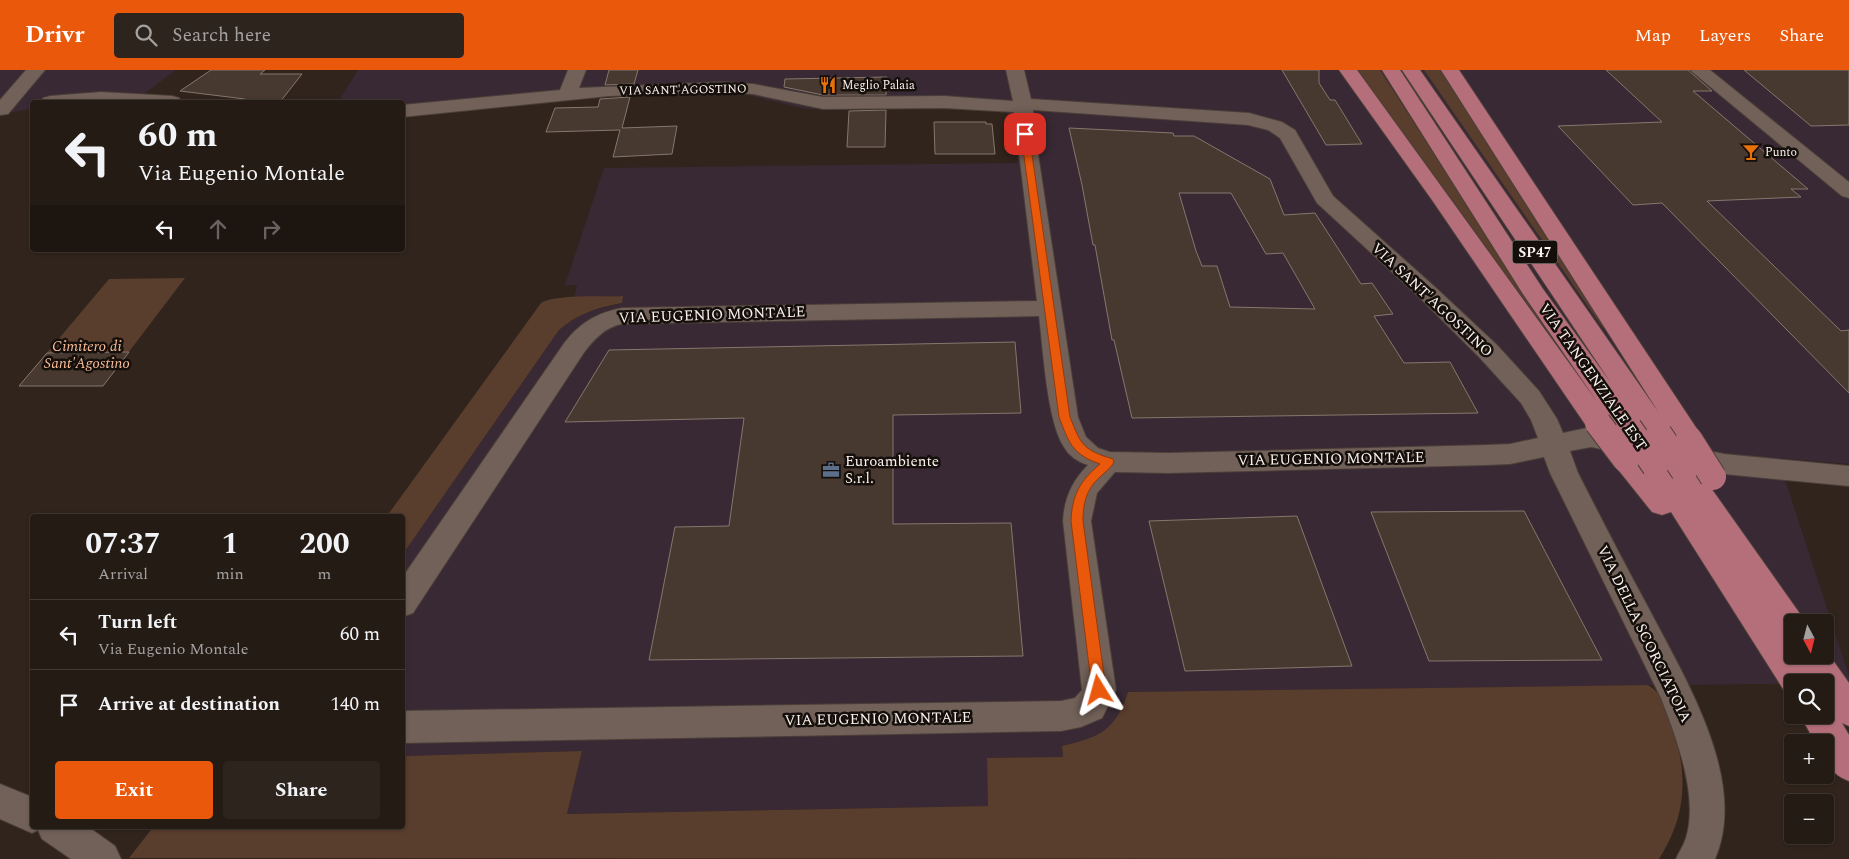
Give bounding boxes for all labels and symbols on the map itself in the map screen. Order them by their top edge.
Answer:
restaurant icon: Meglio Palaia [818,75,838,95]
place label: Meglio Palaia [842,76,915,95]
street label: VIA SANT'AGOSTINO [619,79,747,101]
pin [1004,113,1046,155]
bar icon: Punto [1741,142,1761,162]
place label: Punto [1765,143,1797,162]
street label: VIA SANT'AGOSTINO [1366,237,1498,363]
road number: SP47 [1512,240,1558,263]
street label: VIA TANGENZIALE EST [1533,299,1653,455]
street label: VIA EUGENIO MONTALE [618,300,806,330]
park label: Cimitero di Sant'Agostino [44,335,130,375]
street label: VIA EUGENIO MONTALE [1237,446,1425,472]
place label: Euroambiente S.r.l. [845,450,939,490]
office icon: Euroambiente S.r.l. [821,460,841,480]
street label: VIA DELLA SCORCIATOIA [1591,542,1697,726]
north arrow [1784,614,1834,664]
position arrow [1072,663,1124,715]
street label: VIA EUGENIO MONTALE [784,706,972,732]

